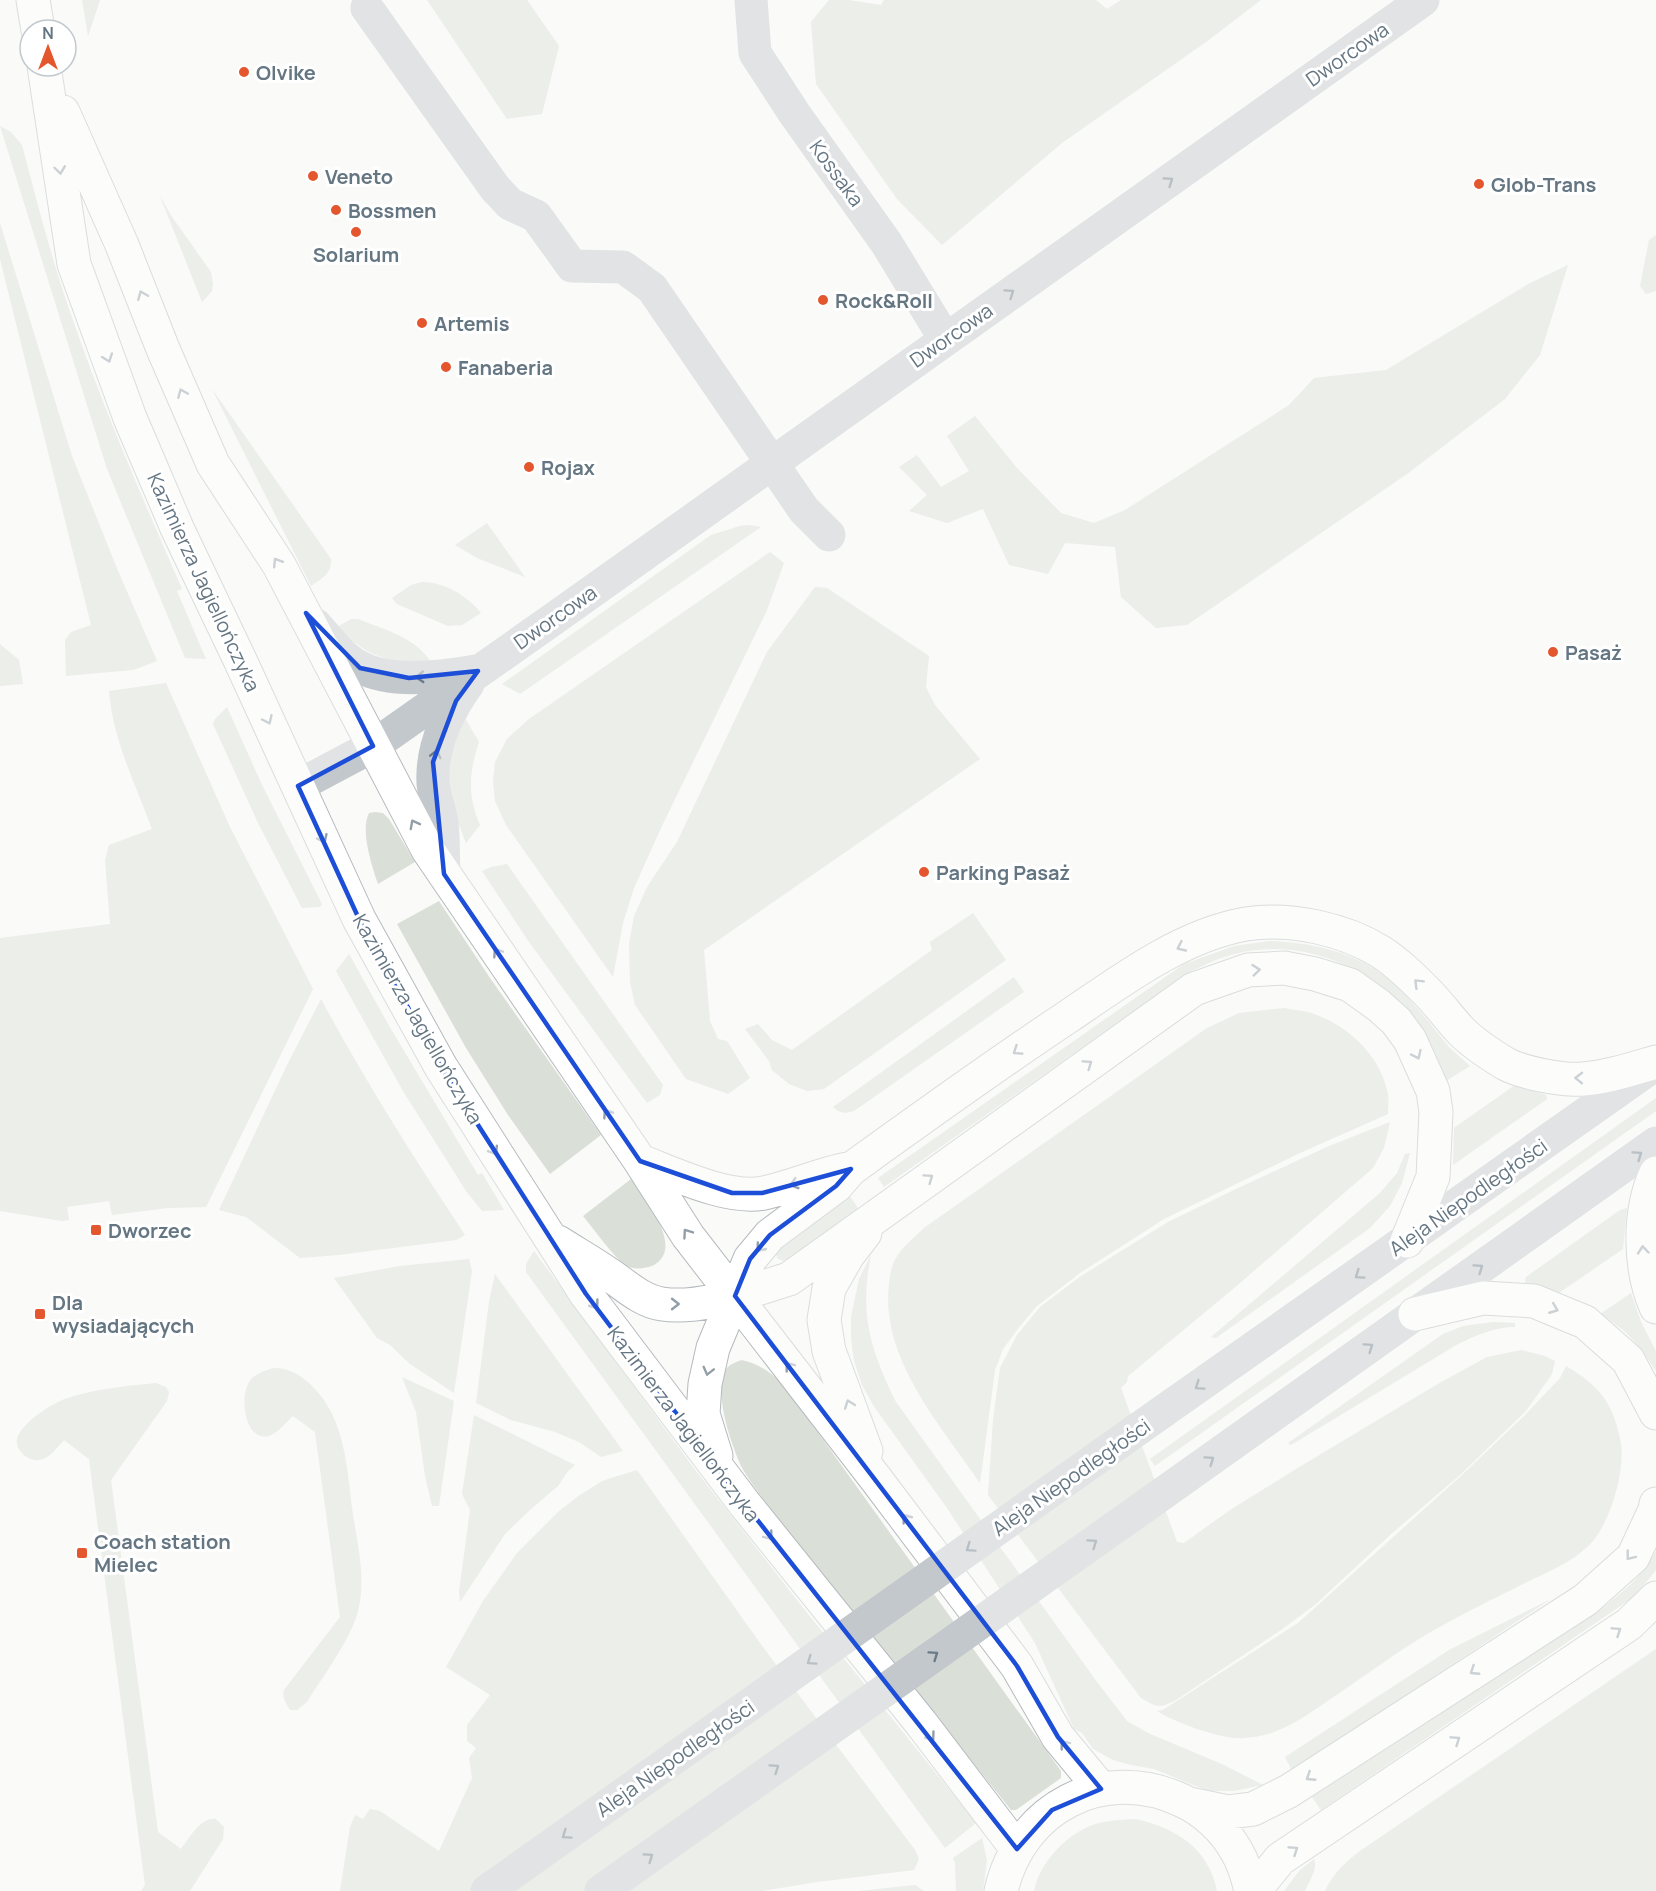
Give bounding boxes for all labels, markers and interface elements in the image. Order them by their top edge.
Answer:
street label: Dworcowa [1300,16,1394,92]
north arrow [18,18,78,78]
text: N [42,22,54,44]
place label: Olvike [256,59,316,86]
marker: Olvike [237,65,251,79]
street label: Kossaka [804,134,870,212]
place label: Veneto [325,163,393,190]
one-way arrow [53,166,65,175]
marker: Veneto [306,169,320,183]
place label: Glob-Trans [1491,171,1597,198]
one-way arrow [1162,177,1173,188]
marker: Glob-Trans [1472,177,1486,191]
place label: Bossmen [348,197,436,224]
marker: Bossmen [329,203,343,217]
marker: Solarium [349,225,363,239]
place label: Solarium [313,241,399,268]
place label: Rock&Roll [835,287,933,314]
one-way arrow [1003,289,1014,300]
one-way arrow [136,290,149,300]
marker: Rock&Roll [816,293,830,307]
street label: Dworcowa [904,297,998,373]
place label: Artemis [434,310,510,337]
marker: Artemis [415,316,429,330]
one-way arrow [100,352,113,363]
place label: Fanaberia [458,354,553,381]
marker: Fanaberia [439,360,453,374]
one-way arrow [177,388,189,399]
place label: Rojax [541,454,595,481]
marker: Rojax [522,460,536,474]
street label: Kazimierza Jagiellończyka [141,468,267,696]
one-way arrow [273,558,285,568]
street label: Dworcowa [508,579,602,655]
place label: Pasaż [1565,639,1622,666]
marker: Pasaż [1546,645,1560,659]
one-way arrow [415,671,424,684]
one-way arrow [260,713,272,724]
one-way arrow [428,749,441,759]
one-way arrow [410,820,421,830]
one-way arrow [315,833,327,844]
place label: Parking Pasaż [936,859,1070,886]
marker: Parking Pasaż [917,865,931,879]
street label: Kazimierza Jagiellończyka [347,909,489,1129]
one-way arrow [1176,940,1187,952]
one-way arrow [493,948,504,959]
one-way arrow [1251,964,1260,977]
one-way arrow [1414,980,1425,991]
one-way arrow [1012,1044,1023,1055]
one-way arrow [1409,1048,1421,1059]
one-way arrow [1081,1061,1092,1072]
one-way arrow [1574,1072,1583,1084]
one-way arrow [603,1109,614,1120]
street label: Aleja Niepodległości [1383,1132,1553,1262]
one-way arrow [486,1145,498,1155]
one-way arrow [1632,1152,1643,1163]
one-way arrow [922,1174,933,1185]
one-way arrow [789,1177,800,1189]
place label: Dworzec [108,1217,191,1244]
marker: Dworzec [89,1223,103,1237]
one-way arrow [683,1229,694,1240]
one-way arrow [756,1241,767,1252]
one-way arrow [1637,1245,1650,1254]
one-way arrow [1473,1264,1484,1275]
one-way arrow [1354,1268,1365,1279]
place label: Dla wysiadających [52,1289,194,1339]
one-way arrow [587,1298,598,1309]
one-way arrow [671,1298,680,1310]
one-way arrow [1547,1302,1558,1314]
marker: Dla wysiadających [33,1307,47,1321]
street label: Kazimierza Jagiellończyka [601,1321,767,1527]
one-way arrow [1362,1343,1373,1354]
one-way arrow [785,1362,796,1373]
one-way arrow [702,1365,715,1375]
one-way arrow [1194,1379,1205,1390]
one-way arrow [844,1399,856,1410]
street label: Aleja Niepodległości [986,1412,1156,1542]
one-way arrow [1203,1456,1214,1467]
one-way arrow [903,1514,914,1525]
place label: Coach station Mielec [94,1528,231,1578]
one-way arrow [762,1529,773,1540]
one-way arrow [1086,1539,1097,1550]
one-way arrow [966,1541,977,1552]
marker: Coach station Mielec [75,1546,89,1560]
one-way arrow [1627,1549,1638,1560]
one-way arrow [1611,1627,1622,1638]
one-way arrow [927,1652,938,1663]
one-way arrow [807,1654,818,1665]
one-way arrow [1470,1664,1481,1675]
street label: Aleja Niepodległości [590,1693,760,1823]
one-way arrow [924,1731,935,1742]
one-way arrow [1449,1736,1460,1747]
one-way arrow [1060,1740,1071,1751]
one-way arrow [768,1764,779,1775]
one-way arrow [1306,1769,1317,1780]
one-way arrow [562,1828,573,1839]
one-way arrow [1288,1846,1299,1857]
one-way arrow [642,1853,653,1864]

